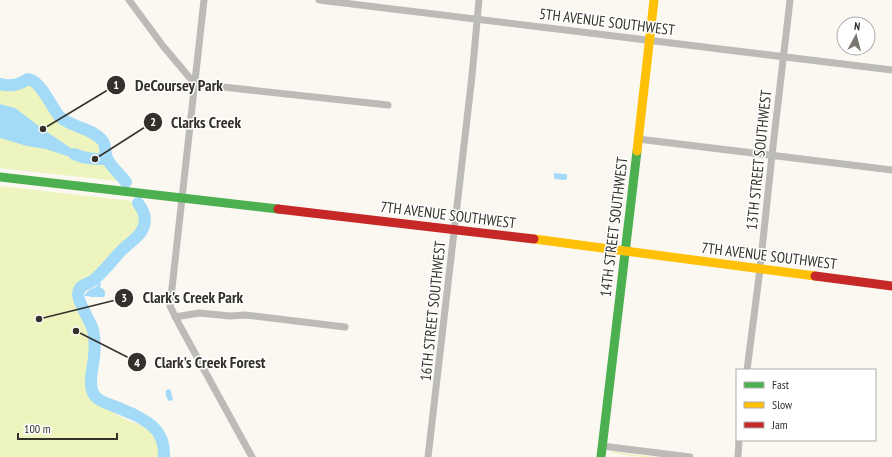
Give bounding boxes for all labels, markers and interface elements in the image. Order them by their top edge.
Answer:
street label: 5TH AVENUE SOUTHWEST [538,4,676,39]
north arrow [836,16,876,56]
text: N [853,19,861,33]
callout: DeCoursey Park [106,71,231,99]
text: DeCoursey Park [135,75,223,95]
text: 1 [113,77,119,92]
street label: 13TH STREET SOUTHWEST [742,89,775,231]
callout: Clarks Creek [143,108,249,136]
text: Clarks Creek [171,112,241,132]
text: 2 [150,114,156,129]
street label: 14TH STREET SOUTHWEST [595,156,632,298]
street label: 7TH AVENUE SOUTHWEST [379,197,517,232]
street label: 7TH AVENUE SOUTHWEST [700,238,838,273]
street label: 16TH STREET SOUTHWEST [416,240,449,382]
callout: Clark's Creek Park [114,284,251,312]
text: Clark's Creek Park [143,287,244,307]
text: 3 [121,290,127,305]
callout: Clark's Creek Forest [127,348,274,376]
text: Clark's Creek Forest [155,352,266,372]
text: 4 [134,355,140,370]
legend [736,369,876,441]
text: Fast [772,377,790,392]
text: Slow [772,397,793,412]
scale bar [18,415,117,441]
text: Jam [771,417,788,432]
text: 100 m [24,421,51,436]

